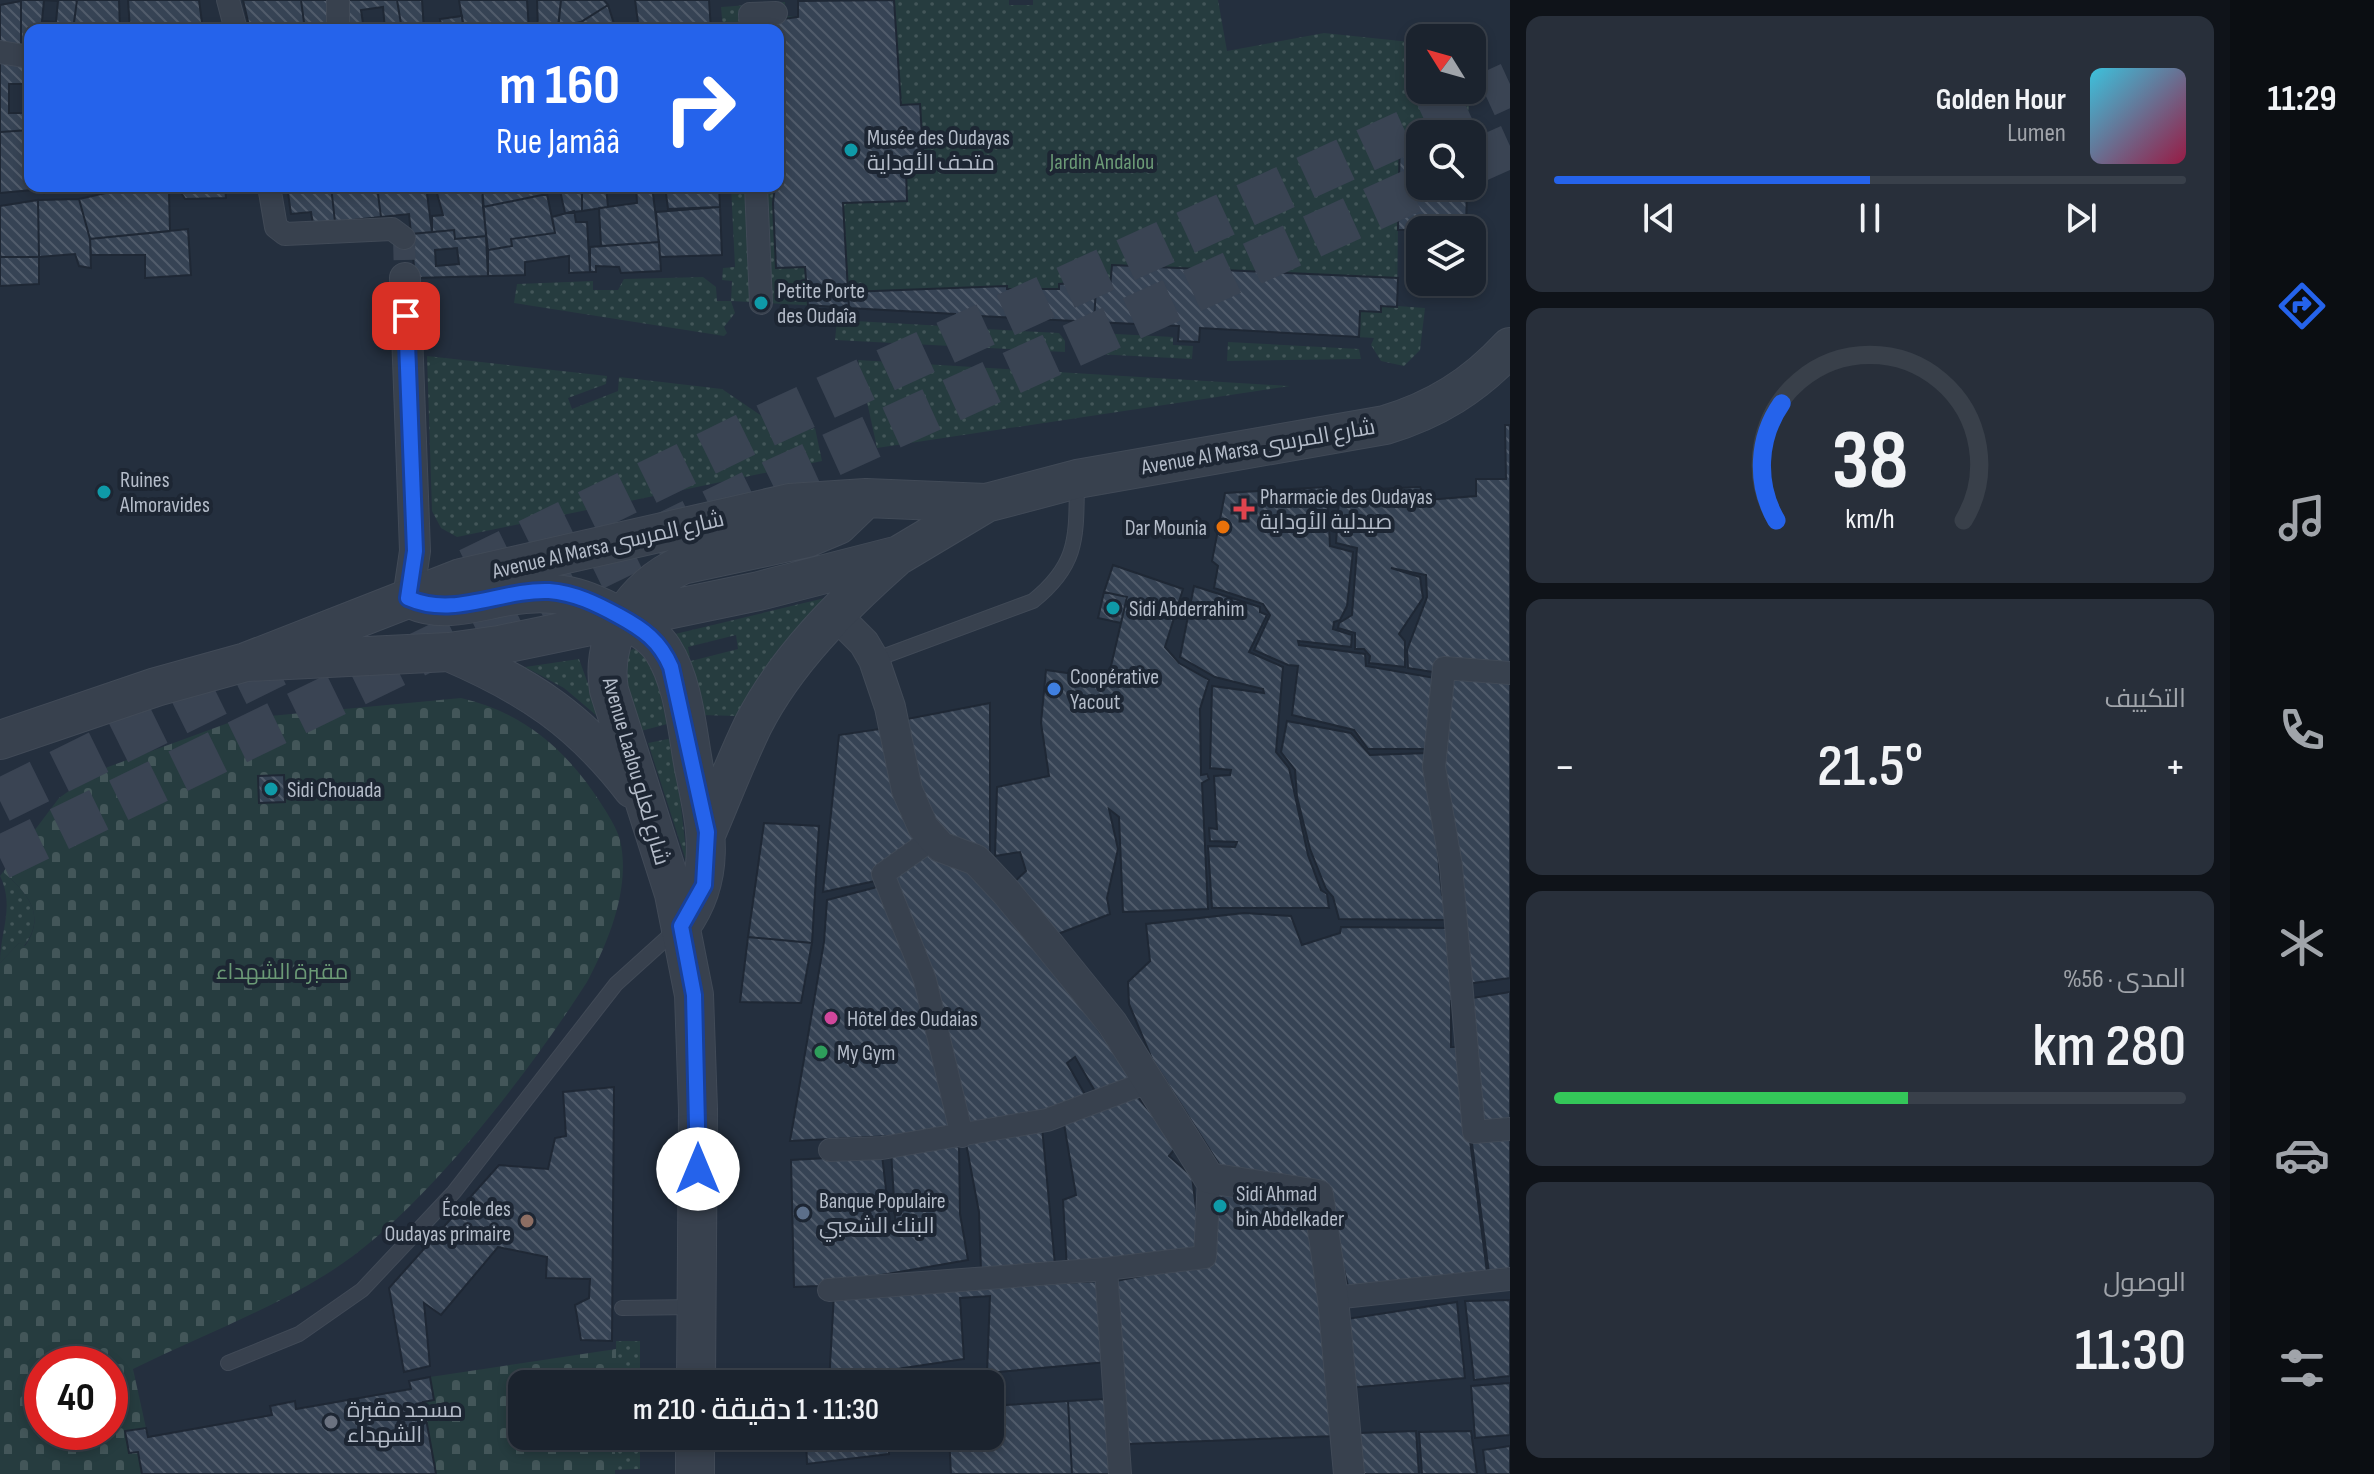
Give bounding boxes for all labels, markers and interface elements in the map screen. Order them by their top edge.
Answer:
north arrow [1406,24,1486,104]
map controls [1406,24,1486,296]
text: 160 m [499,53,620,120]
icon: right [648,56,752,160]
text: 11:29 [2267,78,2337,121]
text: Golden Hour [1936,82,2066,118]
text: Lumen [2007,118,2066,149]
button: search [1406,120,1486,200]
text: Rue Jamââ [496,121,620,164]
place label: Musée des Oudayas متحف الأوداية [867,125,1010,177]
marker: Musée des Oudayas متحف الأوداية [842,141,860,159]
park label: Jardin Andalou [1049,149,1154,176]
icon: previous [1637,196,1681,240]
icon: pause [1848,196,1892,240]
icon: next [2059,196,2103,240]
button: layers [1406,216,1486,296]
place label: Petite Porte des Oudaîa [777,278,865,330]
icon: directions [2274,278,2330,334]
pin [372,282,440,350]
icon: arrive [384,294,428,338]
marker: Petite Porte des Oudaîa [752,294,770,312]
text: 38 [1832,412,1908,512]
street label: Avenue Al Marsa شارع المرسى [1138,414,1377,482]
place label: Ruines Almoravides [119,467,210,519]
marker: Ruines Almoravides [95,483,113,501]
place label: Pharmacie des Oudayas صيدلية الأوداية [1260,484,1433,536]
icon: music [2274,490,2330,546]
marker: Pharmacie des Oudayas صيدلية الأوداية [1235,500,1253,518]
text: km/h [1845,503,1895,538]
street label: Avenue Al Marsa شارع المرسى [489,506,727,585]
place label: Dar Mounia [1125,515,1207,542]
marker: Dar Mounia [1214,518,1232,536]
place label: Sidi Abderrahim [1129,596,1245,623]
marker: Sidi Abderrahim [1104,599,1122,617]
place label: Coopérative Yacout [1070,664,1159,716]
street label: Avenue Laalou شارع لعلو [596,674,675,868]
marker: Coopérative Yacout [1045,680,1063,698]
text: التكييف [2104,684,2186,715]
icon: phone [2274,702,2330,758]
text: 21.5° [1817,731,1923,803]
text: − [1554,741,1576,794]
text: + [2164,741,2186,794]
place label: Sidi Chouada [287,777,382,804]
marker: Sidi Chouada [262,780,280,798]
icon: climate [2274,915,2330,971]
park label: مقبرة الشهداء [216,959,348,986]
text: المدى · 56% [2063,964,2186,995]
place label: Hôtel des Oudaias [847,1006,978,1033]
marker: Hôtel des Oudaias [822,1009,840,1027]
text: 280 km [2032,1011,2186,1083]
place label: My Gym [837,1040,895,1067]
marker: My Gym [812,1043,830,1061]
position arrow [656,1127,740,1211]
icon: car [2274,1127,2330,1183]
place label: Sidi Ahmad bin Abdelkader [1236,1181,1344,1233]
place label: Banque Populaire البنك الشعبي [819,1188,946,1242]
place label: École des Oudayas primaire [384,1196,511,1248]
marker: Sidi Ahmad bin Abdelkader [1211,1197,1229,1215]
marker: Banque Populaire البنك الشعبي [794,1204,812,1222]
marker: École des Oudayas primaire [518,1212,536,1230]
text: الوصول [2103,1268,2186,1299]
text: 11:30 [2075,1315,2186,1387]
icon: filters [2274,1340,2330,1396]
speed limit sign: 40 [24,1346,128,1450]
text: 11:30 · 1 دقيقة · 210 m [633,1392,879,1428]
place label: مسجد مقبرة الشهداء [347,1397,463,1449]
marker: مسجد مقبرة الشهداء [322,1413,340,1431]

